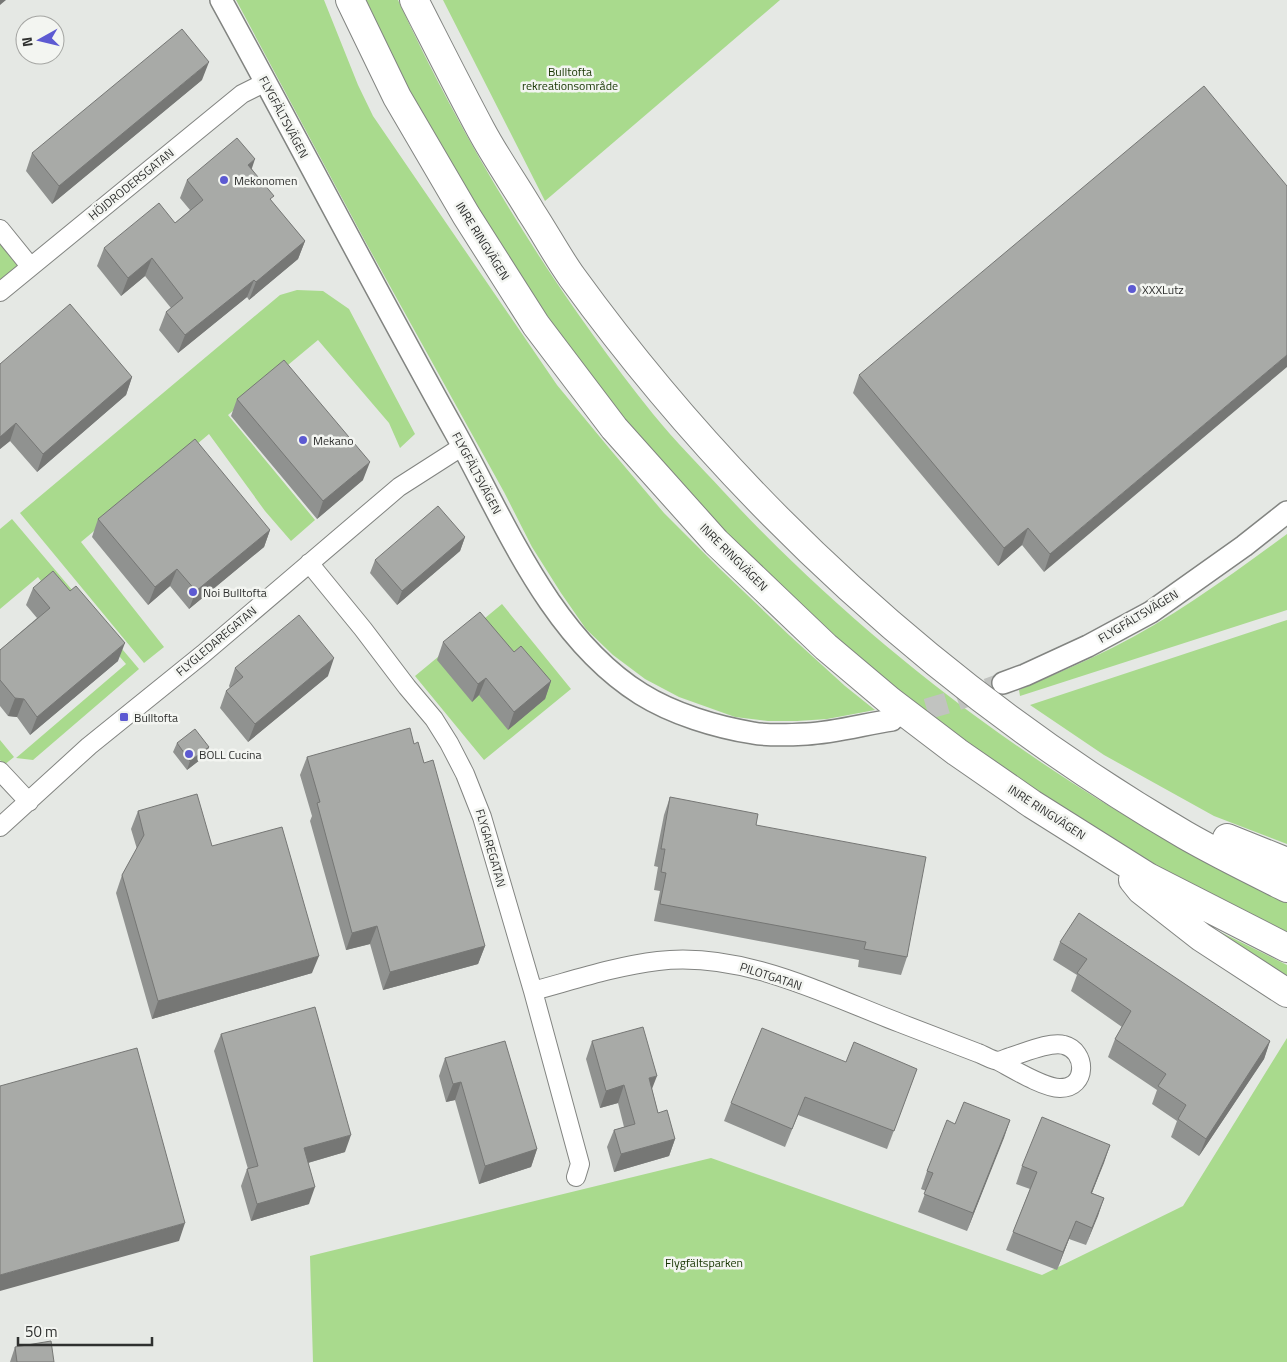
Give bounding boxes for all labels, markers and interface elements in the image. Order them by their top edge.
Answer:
north arrow [15,15,65,65]
text: N [16,36,38,48]
park label: Bulltofta rekreationsområde [522,62,618,95]
street label: FLYGFÄLTSVÄGEN [254,73,314,161]
street label: HÖJDRODERSGATAN [84,143,178,225]
place label: Mekonomen [234,171,297,190]
marker: Mekonomen [218,174,230,186]
street label: INRE RINGVÄGEN [451,198,515,284]
place label: XXXLutz [1142,280,1184,299]
marker: XXXLutz [1126,283,1138,295]
street label: FLYGFÄLTSVÄGEN [447,429,507,517]
place label: Mekano [313,431,354,450]
marker: Mekano [297,434,309,446]
street label: INRE RINGVÄGEN [696,519,772,595]
place label: Noi Bulltofta [203,583,267,602]
street label: FLYGFÄLTSVÄGEN [1094,585,1182,647]
marker: Noi Bulltofta [187,586,199,598]
street label: FLYGLEDAREGATAN [171,601,261,681]
place label: Bulltofta [134,708,178,727]
marker: Bulltofta [118,711,130,723]
place label: BOLL Cucina [199,745,262,764]
marker: BOLL Cucina [183,748,195,760]
street label: INRE RINGVÄGEN [1004,780,1090,844]
street label: FLYGAREGATAN [471,807,511,889]
street label: PILOTGATAN [737,957,805,995]
park label: Flygfältsparken [665,1253,743,1272]
scale bar [18,1314,151,1346]
text: 50 m [25,1320,58,1343]

